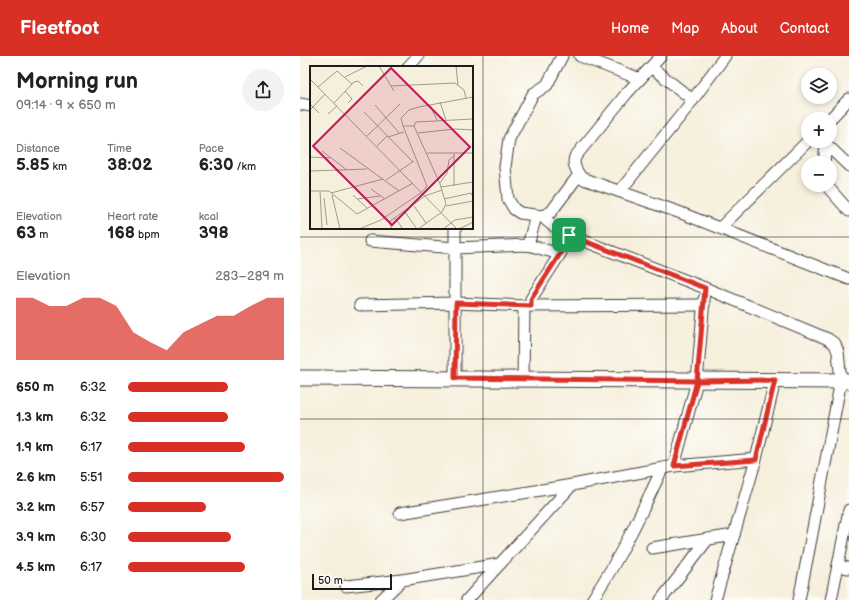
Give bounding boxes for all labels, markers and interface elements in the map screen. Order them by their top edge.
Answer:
text: Fleetfoot [20,17,99,40]
text: Home [611,20,649,37]
text: Map [671,20,699,37]
text: About [721,20,758,37]
text: Contact [780,20,829,37]
inset map [310,66,473,229]
text: Morning run [16,68,138,95]
map controls [801,68,837,192]
button: layers [801,68,837,104]
button: share [242,69,284,111]
text: 09:14 · 9 × 650 m [16,97,116,113]
button: + [801,112,837,148]
text: Distance [16,142,60,155]
text: Time [107,142,132,155]
text: Pace [199,142,224,155]
text: 5.85 [16,155,50,175]
text: 38:02 [107,155,152,175]
text: 6:30 [199,155,234,175]
button: − [801,156,837,192]
text: km [50,160,67,173]
text: /km [234,160,256,173]
text: Elevation [16,210,62,223]
text: Heart rate [107,210,158,223]
text: kcal [199,210,218,223]
pin [552,218,586,252]
text: 63 [16,223,36,243]
text: 168 [107,223,135,243]
text: 398 [199,223,229,243]
icon: arrive [558,224,580,246]
text: m [36,228,48,241]
text: bpm [135,228,160,241]
text: Elevation [16,268,70,284]
text: 283–289 m [215,268,284,284]
text: 650 m [16,379,54,395]
text: 6:32 [80,379,106,395]
text: 1.3 km [16,409,53,425]
text: 6:32 [80,409,106,425]
text: 1.9 km [16,439,53,455]
text: 6:17 [80,439,102,455]
text: 2.6 km [16,469,56,485]
text: 5:51 [80,469,103,485]
text: 3.2 km [16,499,56,515]
text: 6:57 [80,499,104,515]
text: 3.9 km [16,529,55,545]
text: 6:30 [80,529,106,545]
text: 4.5 km [16,559,55,575]
text: 6:17 [80,559,102,575]
scale bar [312,572,392,591]
text: 50 m [318,574,343,587]

